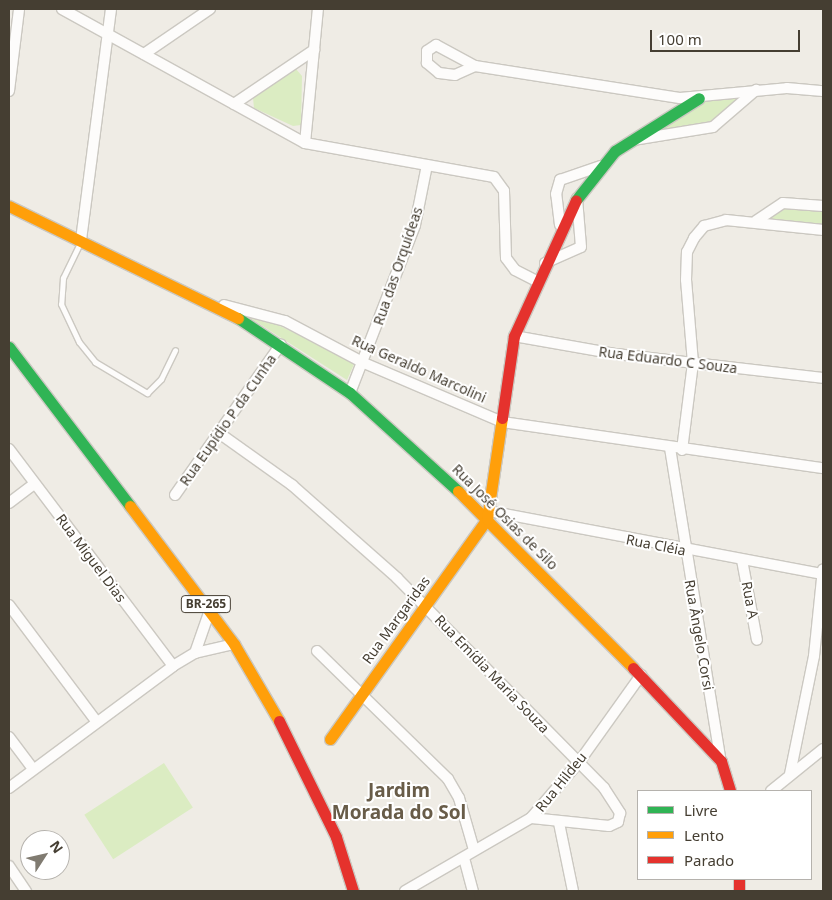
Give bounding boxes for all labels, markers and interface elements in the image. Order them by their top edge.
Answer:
scale bar [652,20,802,52]
text: 100 m [658,29,702,49]
street label: Rua das Orquídeas [370,205,426,327]
street label: Rua Geraldo Marcolini [349,332,489,406]
street label: Rua Eduardo C Souza [598,343,738,377]
street label: Rua Eupídio P da Cunha [176,351,280,489]
street label: Rua José Osias de Silo [449,461,561,573]
street label: Rua Miguel Dias [52,511,130,605]
street label: Rua Cléia [625,531,687,559]
street label: Rua Margaridas [359,573,433,667]
street label: Rua Ângelo Corsi [681,578,717,692]
street label: Rua A [738,580,762,620]
road number: BR-265 [180,594,232,614]
street label: Rua Emídia Maria Souza [431,611,553,737]
street label: Rua Hildeu [532,749,590,815]
district label: Jardim Morada do Sol [332,780,466,824]
legend [637,790,812,880]
text: Livre [684,800,718,820]
text: Lento [684,825,724,845]
north arrow [20,830,70,880]
text: N [46,837,68,857]
text: Parado [684,850,734,870]

